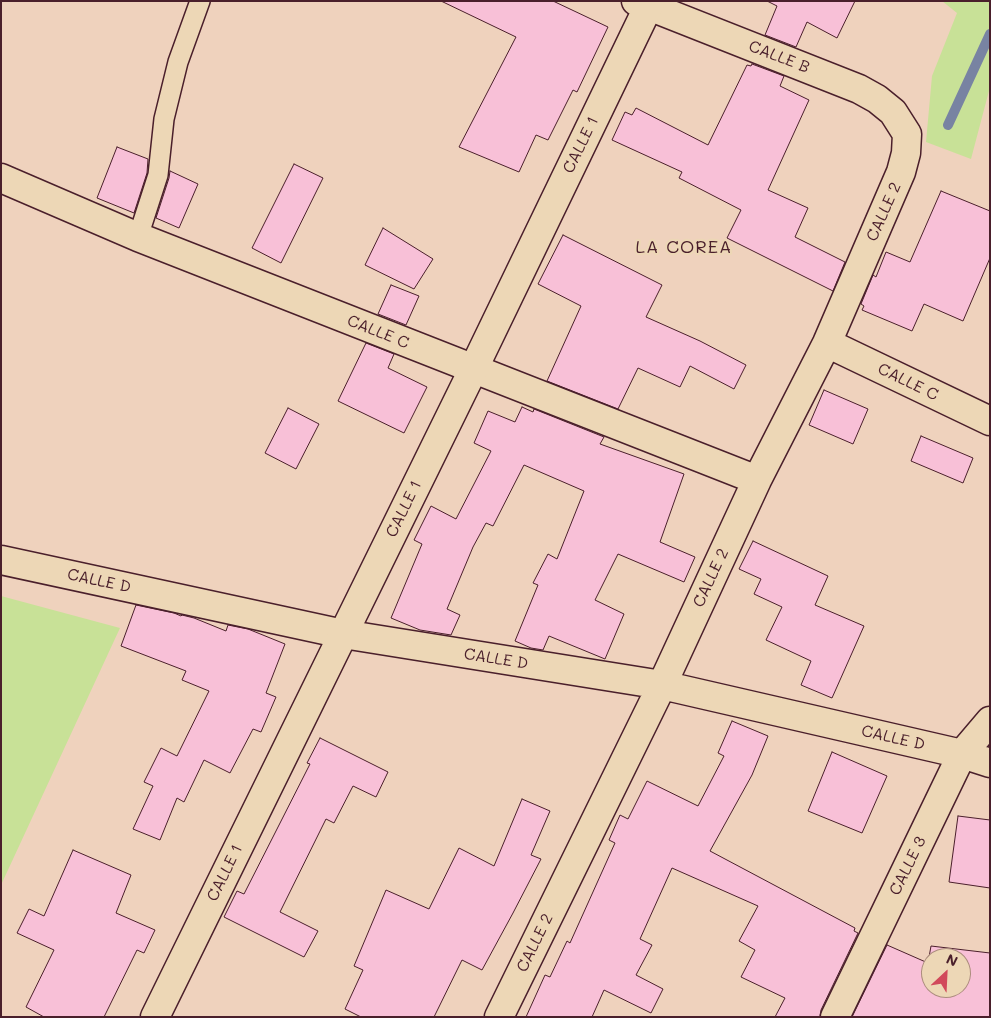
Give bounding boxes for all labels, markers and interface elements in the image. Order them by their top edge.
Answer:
street label: CALLE B [746,37,812,77]
street label: CALLE 1 [559,113,603,177]
street label: CALLE 2 [863,180,905,244]
district label: LA COREA [634,236,734,258]
street label: CALLE C [344,311,412,353]
street label: CALLE C [875,359,941,405]
street label: CALLE 1 [382,477,426,541]
street label: CALLE 2 [689,546,733,610]
street label: CALLE D [65,565,133,597]
street label: CALLE D [463,644,529,674]
street label: CALLE D [859,721,927,755]
street label: CALLE 3 [886,833,930,899]
street label: CALLE 1 [203,841,247,905]
street label: CALLE 2 [513,911,557,975]
north arrow [921,948,971,998]
text: N [943,949,961,971]

